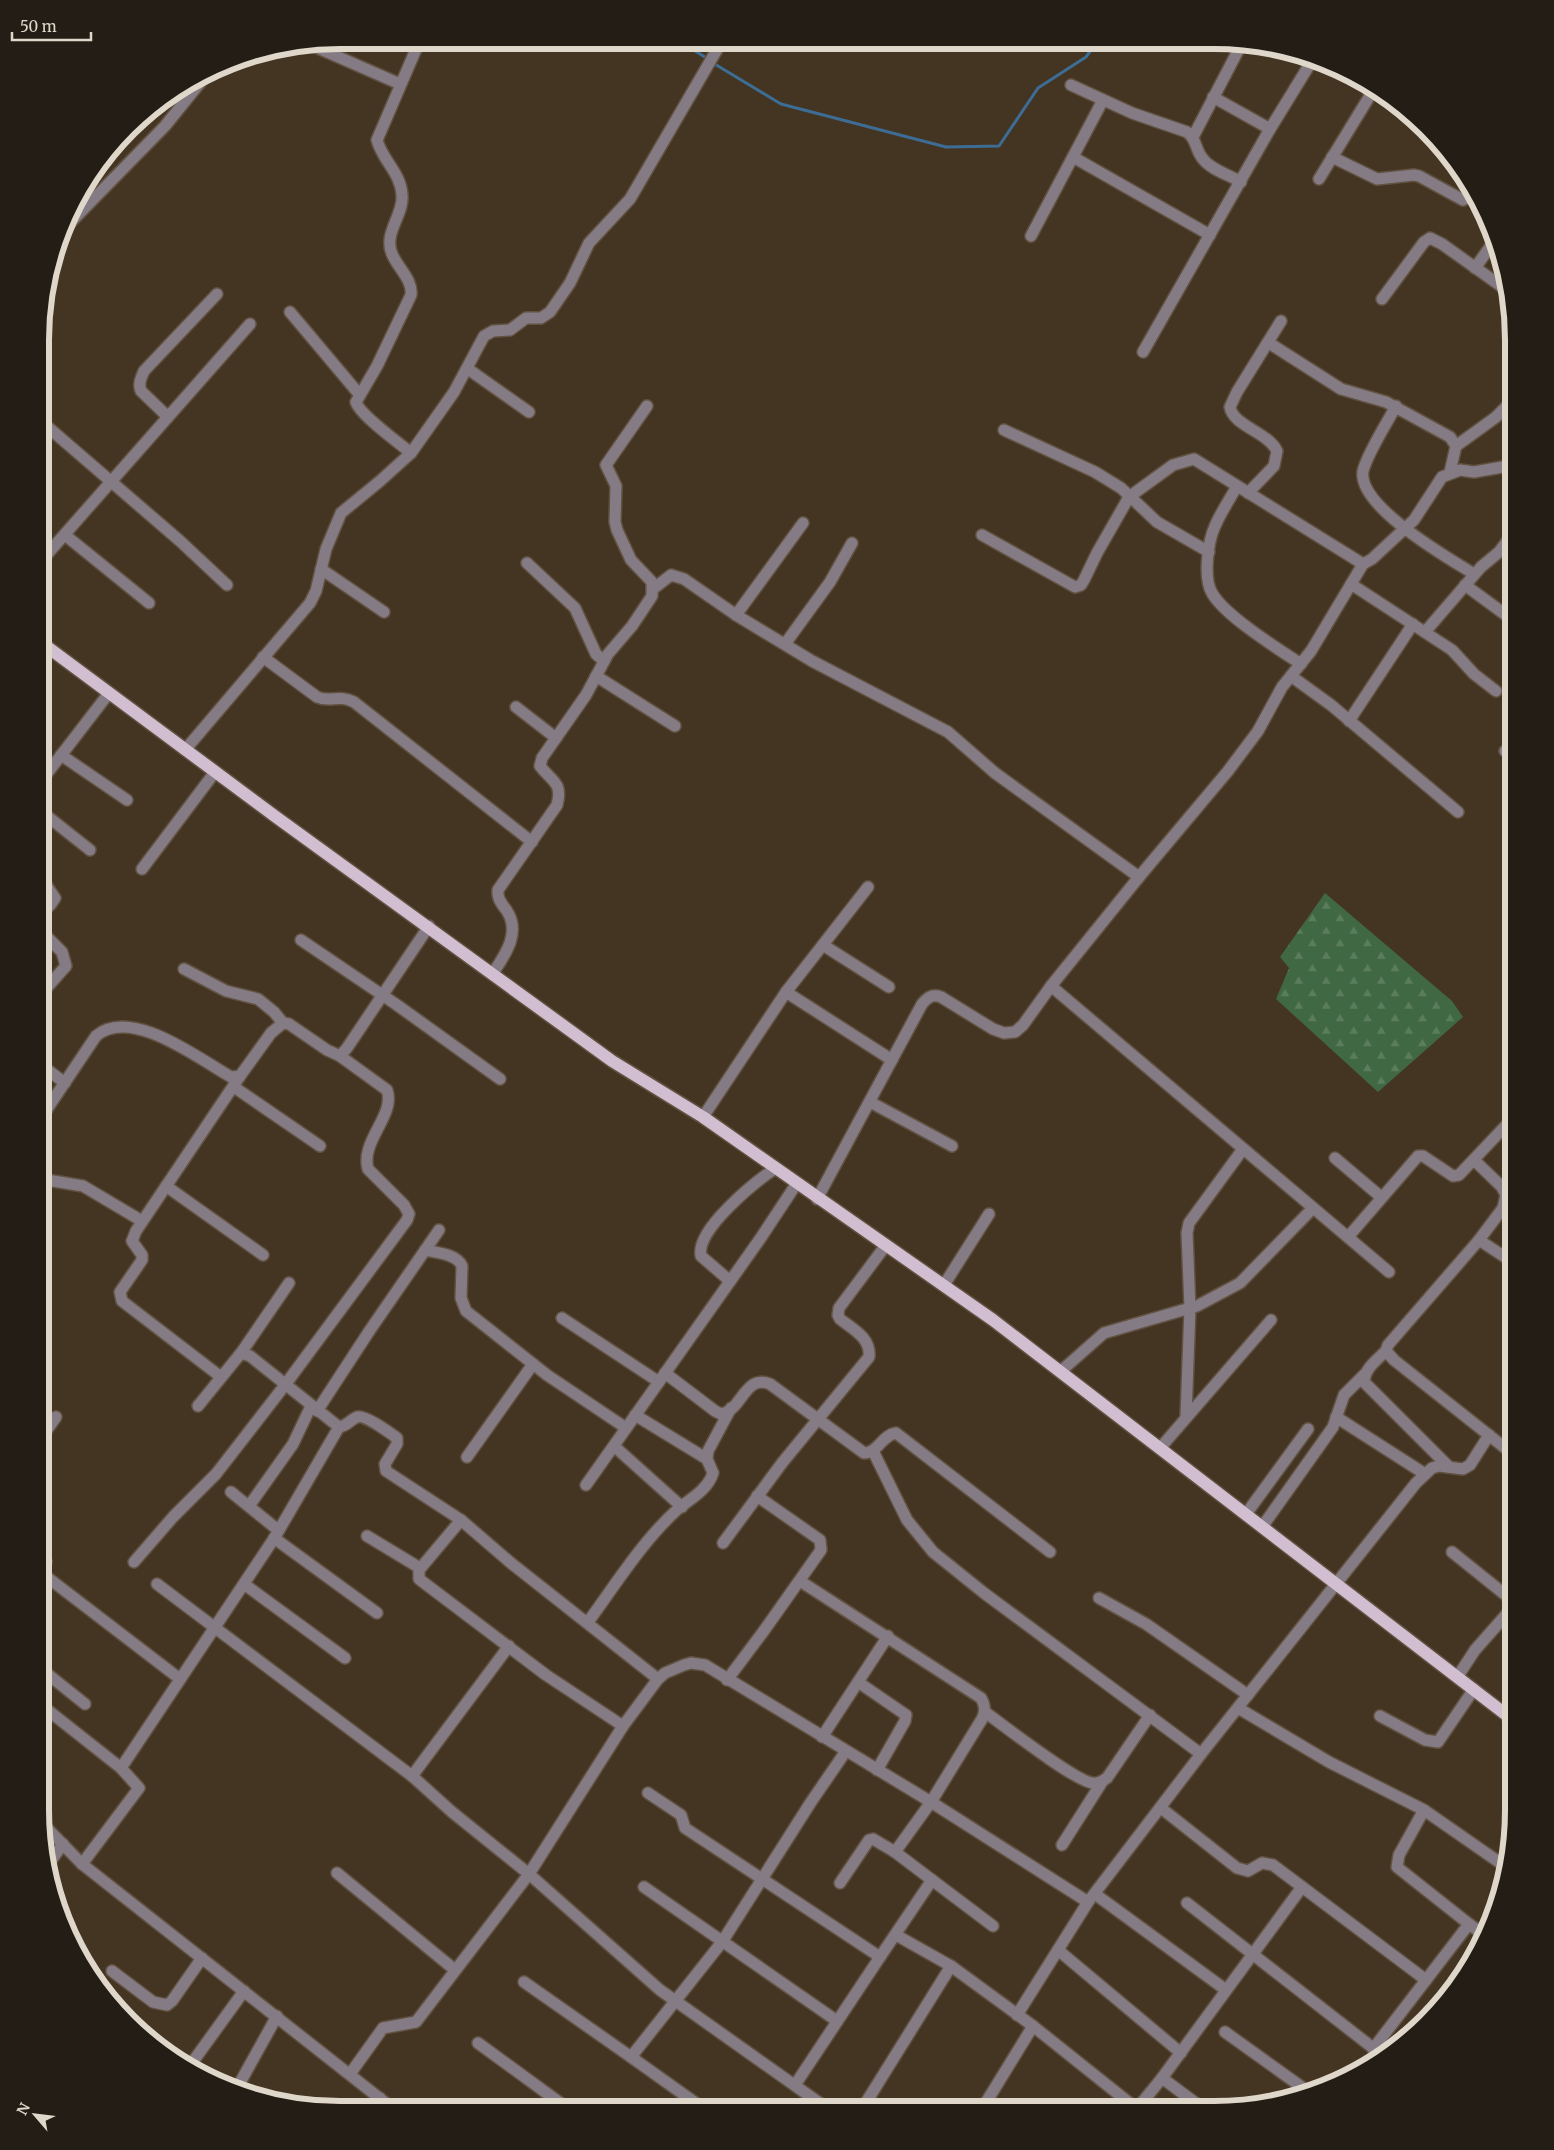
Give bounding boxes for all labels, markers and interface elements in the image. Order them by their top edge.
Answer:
scale bar [12,10,91,42]
text: 50 m [20,17,57,36]
north arrow [10,2090,60,2140]
text: N [13,2100,34,2118]

